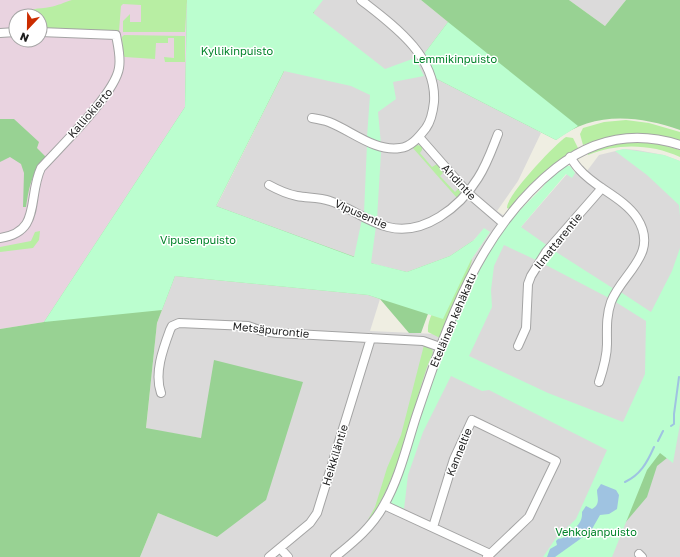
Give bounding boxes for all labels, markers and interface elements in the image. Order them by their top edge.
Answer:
north arrow [8,8,48,48]
text: N [18,30,30,45]
park label: Kyllikinpuisto [201,44,274,57]
park label: Lemmikinpuisto [413,52,497,65]
street label: Kalliokierto [65,85,115,140]
street label: Ahdintie [440,161,479,202]
street label: Vipusentie [333,196,390,231]
street label: Ilmattarentie [531,210,584,271]
park label: Vipusenpuisto [160,233,236,246]
street label: Eteläinen kehäkatu [427,271,478,369]
street label: Metsäpurontie [232,319,310,340]
street label: Heikkiläntie [319,423,350,487]
street label: Kanneltie [443,426,474,478]
park label: Vehkojanpuisto [555,525,637,538]

